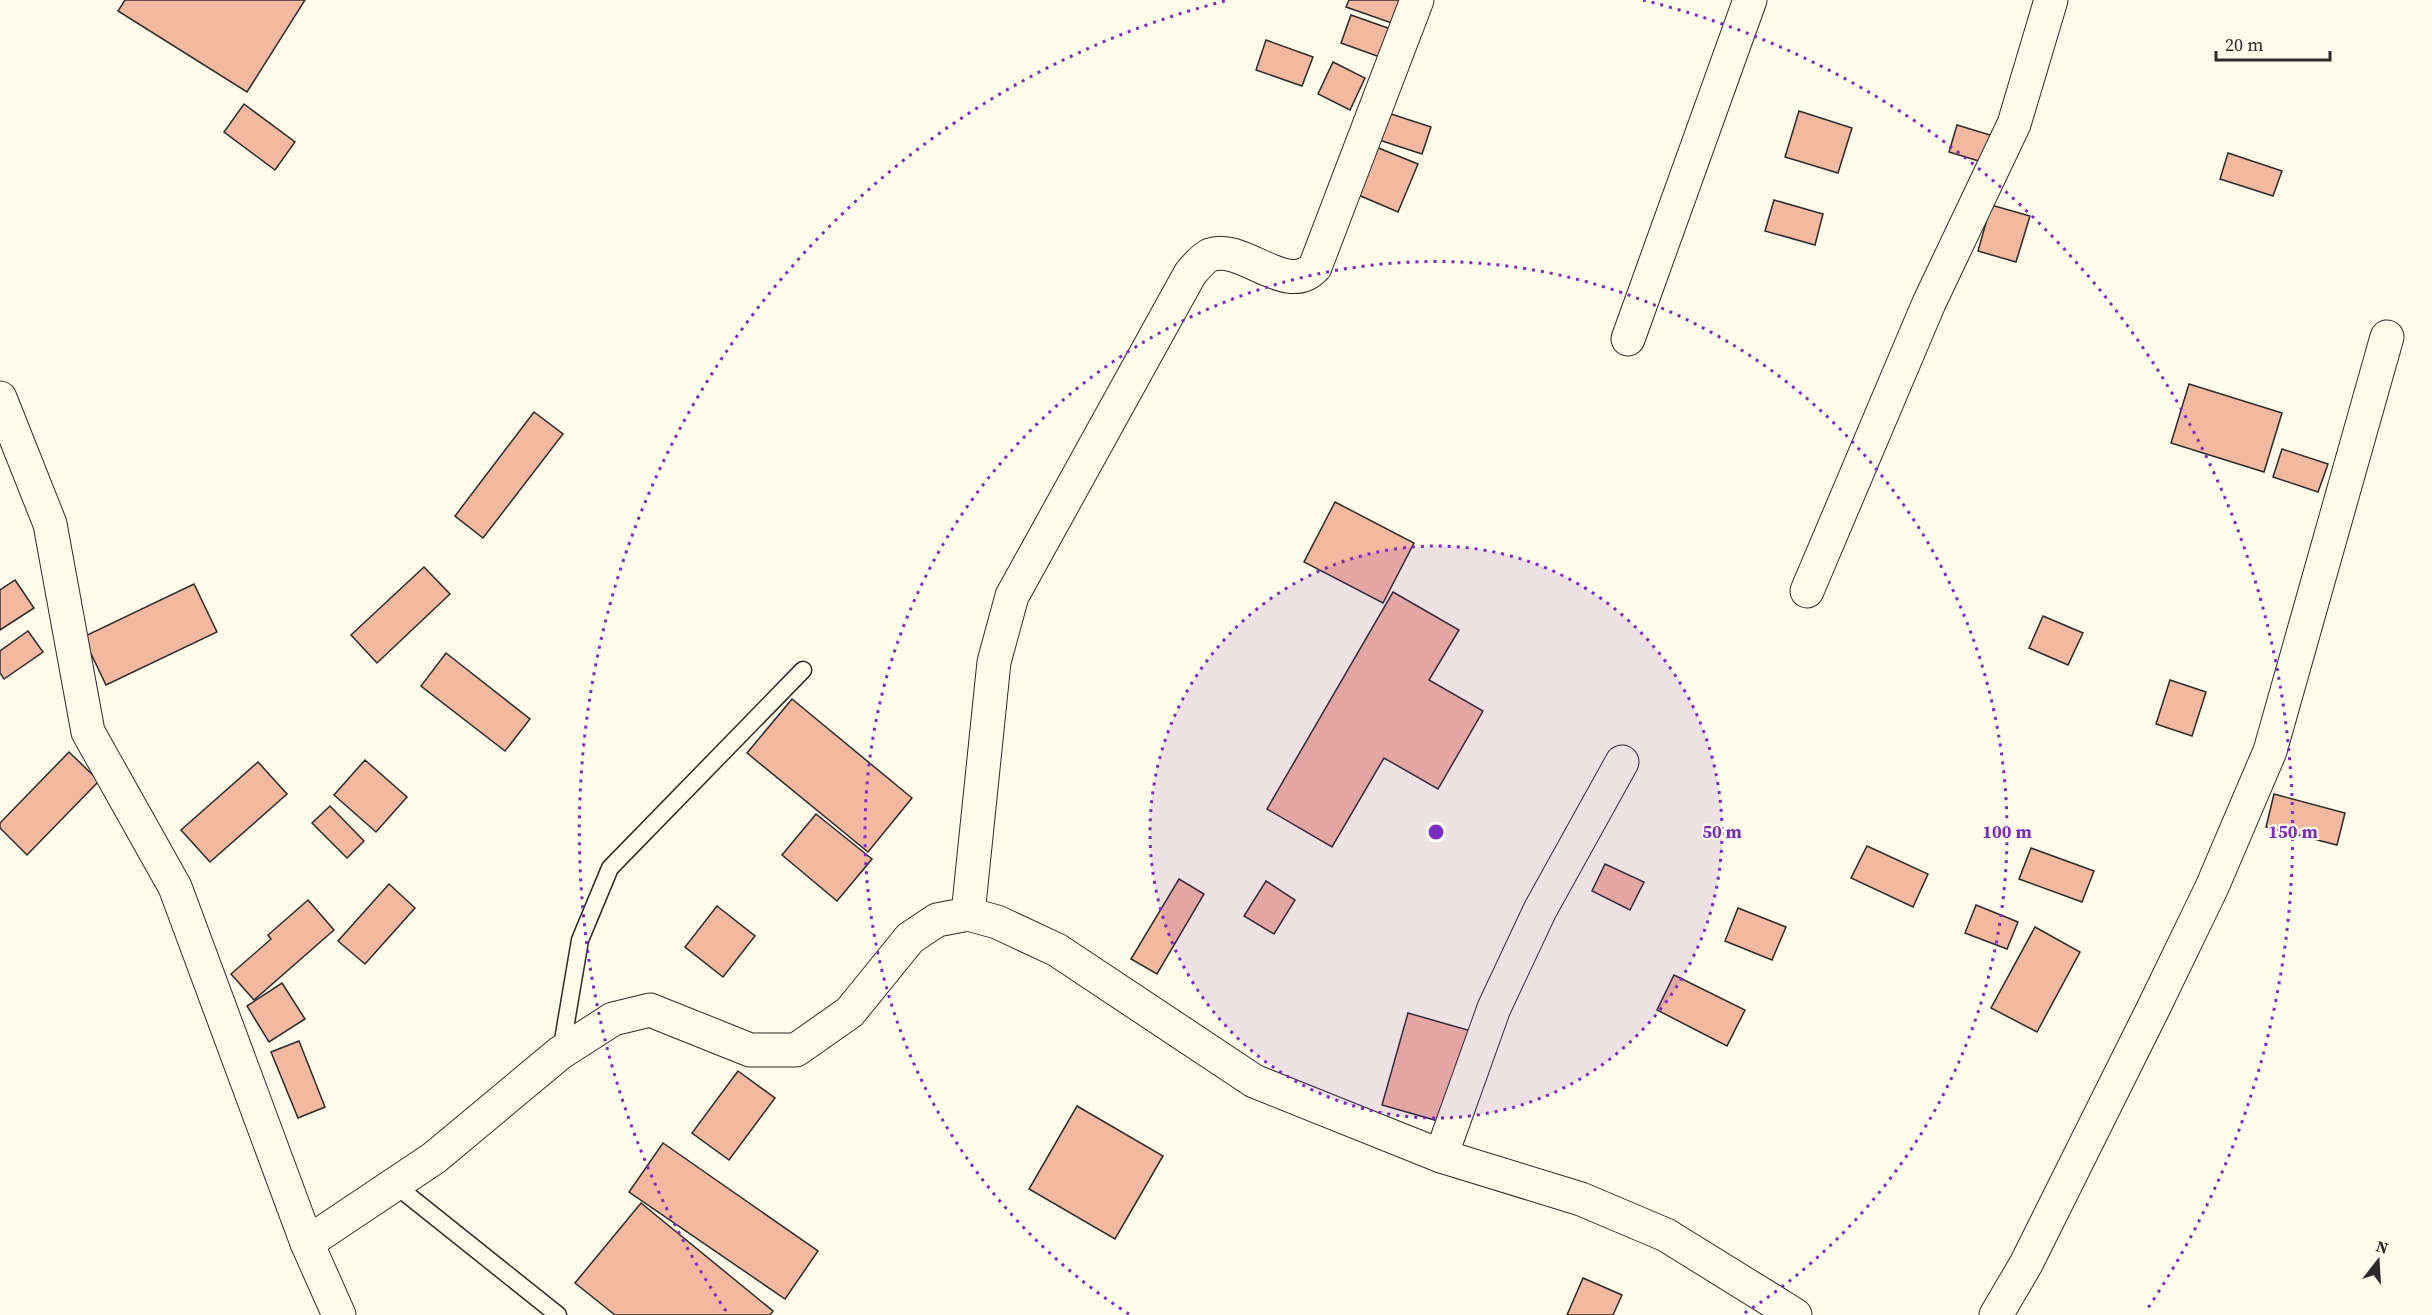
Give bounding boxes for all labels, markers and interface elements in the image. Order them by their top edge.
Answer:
scale bar [2216,24,2330,62]
text: 20 m [2225,32,2263,57]
text: 50 m [1702,819,1742,844]
text: 100 m [1982,819,2032,844]
text: 150 m [2268,819,2318,844]
centre of rings [1426,822,1446,842]
north arrow [2348,1231,2408,1291]
text: N [2374,1234,2392,1259]

